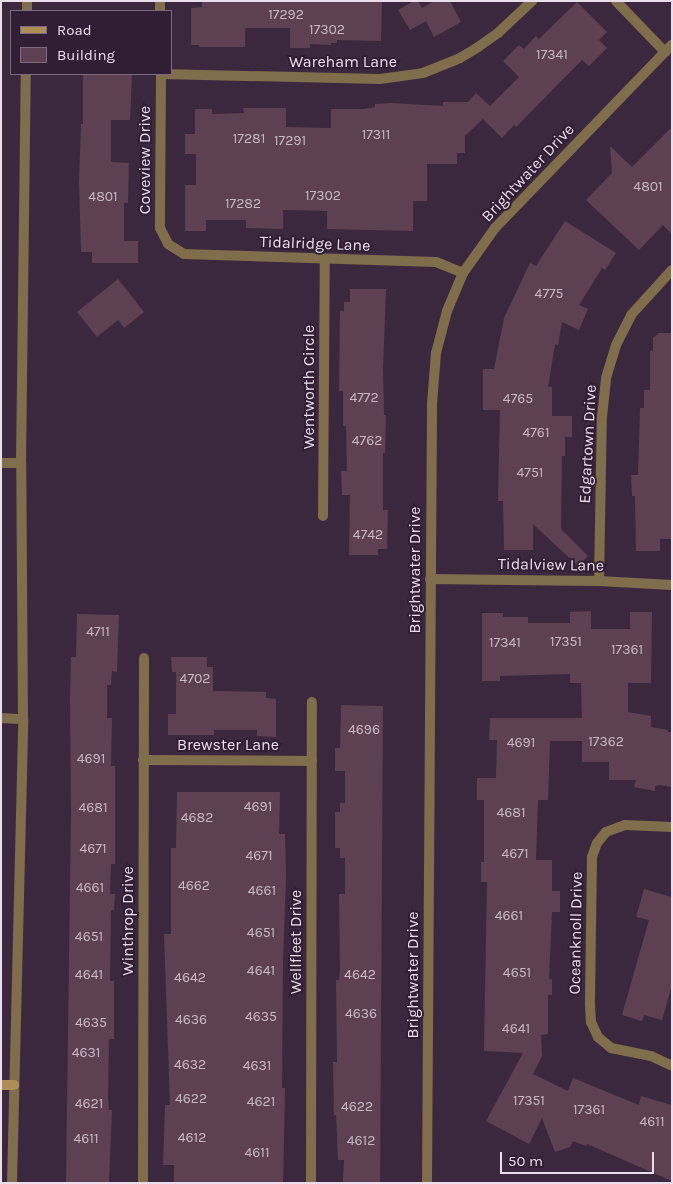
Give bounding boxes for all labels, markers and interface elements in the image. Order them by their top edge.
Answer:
house number: 17292 [268,7,304,23]
legend [10,10,172,75]
text: Road [57,21,92,39]
house number: 17302 [309,22,345,38]
text: Building [57,46,115,64]
house number: 17341 [536,47,568,63]
street label: Wareham Lane [289,52,397,72]
street label: Coveview Drive [135,106,155,214]
street label: Brightwater Drive [478,120,578,226]
house number: 17311 [362,127,390,143]
house number: 17281 [233,131,265,147]
house number: 17291 [274,133,306,149]
house number: 4801 [633,179,663,195]
house number: 17302 [305,188,341,204]
house number: 4801 [88,189,118,205]
house number: 17282 [225,196,261,212]
street label: Tidalridge Lane [259,232,371,256]
house number: 4775 [535,286,563,302]
street label: Wentworth Circle [299,325,319,449]
street label: Edgartown Drive [575,384,601,504]
house number: 4772 [349,390,379,406]
house number: 4765 [503,391,533,407]
house number: 4761 [522,425,550,441]
house number: 4762 [352,433,382,449]
house number: 4751 [517,465,543,481]
street label: Brightwater Drive [405,507,425,633]
house number: 4742 [353,527,383,543]
street label: Tidalview Lane [498,554,604,576]
house number: 4711 [86,624,110,640]
house number: 17351 [550,634,582,650]
house number: 17341 [489,635,521,651]
house number: 17361 [611,642,643,658]
house number: 4702 [180,671,210,687]
house number: 4696 [348,722,380,738]
house number: 17362 [588,734,624,750]
street label: Brewster Lane [177,735,279,755]
house number: 4691 [507,735,535,751]
house number: 4691 [77,751,105,767]
house number: 4691 [244,799,272,815]
house number: 4681 [78,800,108,816]
house number: 4681 [496,805,526,821]
house number: 4682 [181,810,213,826]
house number: 4671 [79,841,107,857]
house number: 4671 [501,846,529,862]
house number: 4671 [245,848,273,864]
street label: Winthrop Drive [118,866,138,976]
street label: Oceanknoll Drive [565,871,587,995]
house number: 4662 [178,878,210,894]
house number: 4661 [76,880,104,896]
house number: 4661 [248,883,276,899]
street label: Wellfleet Drive [286,890,306,994]
house number: 4661 [495,908,523,924]
street label: Brightwater Drive [403,912,423,1038]
house number: 4651 [247,925,275,941]
house number: 4651 [75,929,103,945]
house number: 4641 [247,963,275,979]
house number: 4651 [503,965,531,981]
house number: 4641 [75,967,103,983]
house number: 4642 [344,967,376,983]
house number: 4642 [174,970,206,986]
house number: 4636 [345,1006,377,1022]
house number: 4635 [245,1009,277,1025]
house number: 4636 [175,1012,207,1028]
house number: 4635 [75,1015,107,1031]
house number: 4641 [502,1021,530,1037]
house number: 4631 [72,1045,100,1061]
house number: 4632 [174,1057,206,1073]
house number: 4631 [243,1058,271,1074]
house number: 4622 [175,1091,207,1107]
house number: 17351 [513,1093,545,1109]
house number: 4621 [247,1094,275,1110]
house number: 4621 [75,1096,103,1112]
house number: 4622 [341,1099,373,1115]
house number: 17361 [573,1102,605,1118]
house number: 4611 [639,1114,665,1130]
house number: 4612 [178,1130,206,1146]
house number: 4611 [73,1131,99,1147]
house number: 4612 [347,1133,375,1149]
scale bar [503,1142,657,1174]
house number: 4611 [244,1145,270,1161]
text: 50 m [508,1152,543,1170]

